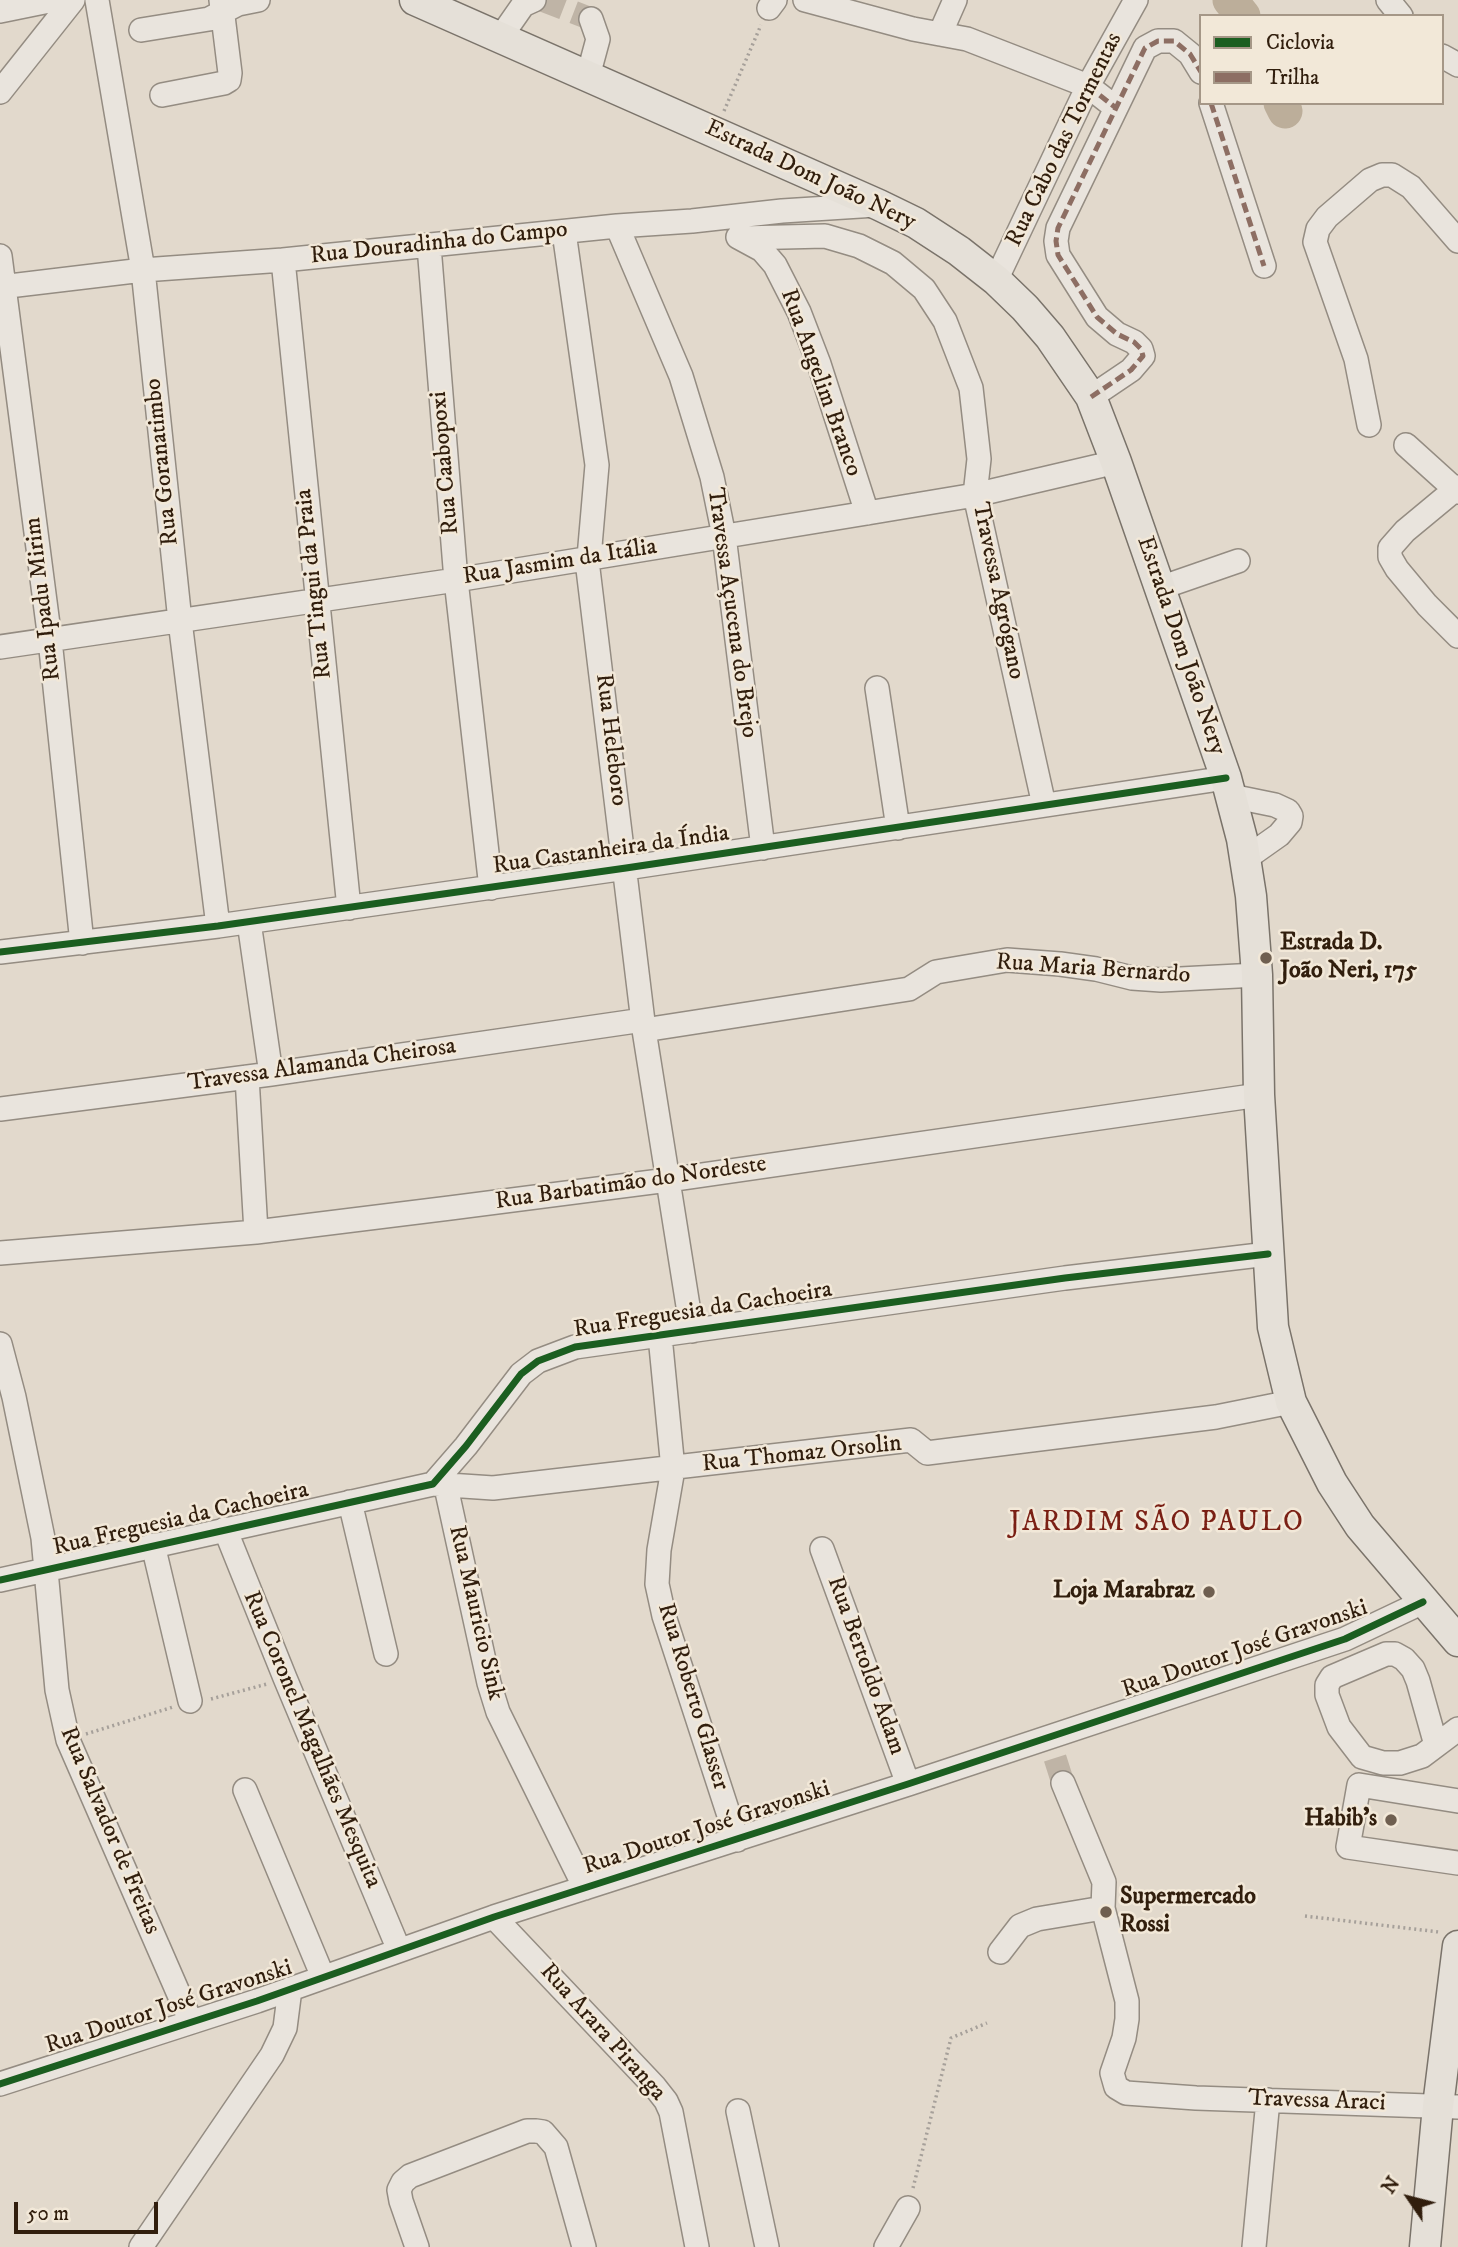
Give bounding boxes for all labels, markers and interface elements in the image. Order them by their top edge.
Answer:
legend [1199,14,1444,105]
street label: Rua Cabo das Tormentas [1001,28,1129,252]
text: Ciclovia [1266,30,1334,56]
text: Trilha [1266,65,1319,91]
street label: Estrada Dom João Nery [700,115,920,237]
street label: Rua Douradinha do Campo [309,216,569,272]
street label: Rua Angelim Branco [773,285,867,481]
street label: Rua Goranatimbo [140,377,186,547]
street label: Rua Caabopoxi [425,390,467,536]
street label: Travessa Açucena do Brejo [699,486,763,740]
street label: Rua Tingui da Praia [291,487,339,681]
street label: Travessa Agrógano [964,500,1030,682]
street label: Rua Ipadu Mirim [20,515,68,683]
street label: Rua Jasmim da Itália [461,533,659,593]
street label: Estrada Dom João Nery [1129,533,1231,759]
street label: Rua Heleboro [588,672,632,808]
street label: Rua Castanheira da Índia [491,820,731,882]
place label: Estrada D. João Neri, 175 [1280,930,1417,986]
street label: Rua Maria Bernardo [995,949,1191,991]
marker: Estrada D. João Neri, 175 [1258,950,1274,966]
street label: Travessa Alamanda Cheirosa [186,1033,458,1099]
street label: Rua Barbatimão do Nordeste [494,1151,768,1217]
street label: Rua Freguesia da Cachoeira [572,1276,834,1346]
street label: Rua Thomaz Orsolin [701,1430,903,1480]
street label: Rua Freguesia da Cachoeira [50,1477,312,1563]
district label: JARDIM SÃO PAULO [1011,1507,1303,1541]
street label: Rua Mauricio Sink [441,1523,509,1703]
street label: Rua Bertoldo Adam [819,1573,911,1759]
place label: Loja Marabraz [1053,1578,1195,1606]
marker: Loja Marabraz [1201,1584,1217,1600]
street label: Rua Coronel Magalhães Mesquita [235,1587,387,1893]
street label: Rua Doutor José Gravonski [1118,1594,1372,1706]
street label: Rua Roberto Glasser [650,1600,734,1794]
street label: Rua Salvador de Freitas [52,1723,166,1939]
street label: Rua Doutor José Gravonski [580,1775,834,1883]
place label: Habib's [1304,1806,1377,1834]
marker: Habib's [1383,1812,1399,1828]
place label: Supermercado Rossi [1120,1884,1256,1940]
marker: Supermercado Rossi [1098,1904,1114,1920]
street label: Rua Doutor José Gravonski [42,1954,296,2062]
street label: Rua Arara Piranga [533,1958,671,2108]
street label: Travessa Araci [1248,2085,1386,2119]
north arrow [1374,2163,1444,2233]
text: N [1377,2173,1405,2199]
scale bar [18,2188,161,2232]
text: 50 m [27,2201,69,2227]

